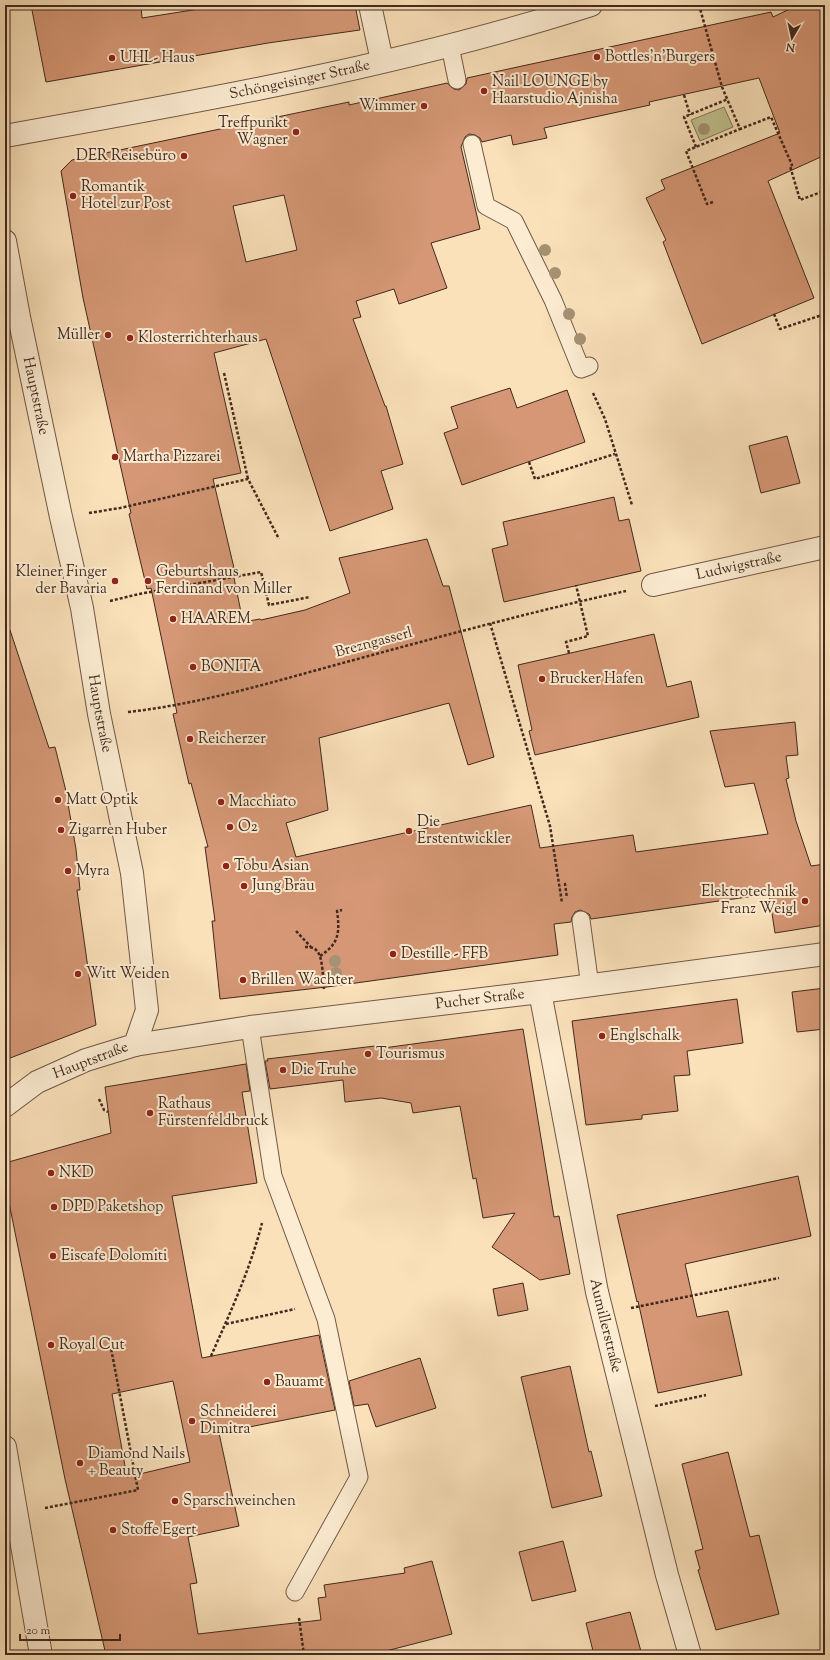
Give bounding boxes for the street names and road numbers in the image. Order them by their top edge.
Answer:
street label: Schöngeisinger Straße [228,55,372,105]
street label: Hauptstraße [17,355,54,437]
street label: Ludwigstraße [694,546,784,586]
street label: Brezngasserl [333,623,415,663]
street label: Hauptstraße [82,673,117,755]
street label: Pucher Straße [434,983,526,1015]
street label: Hauptstraße [50,1037,132,1085]
street label: Aumillerstraße [584,1277,627,1375]

